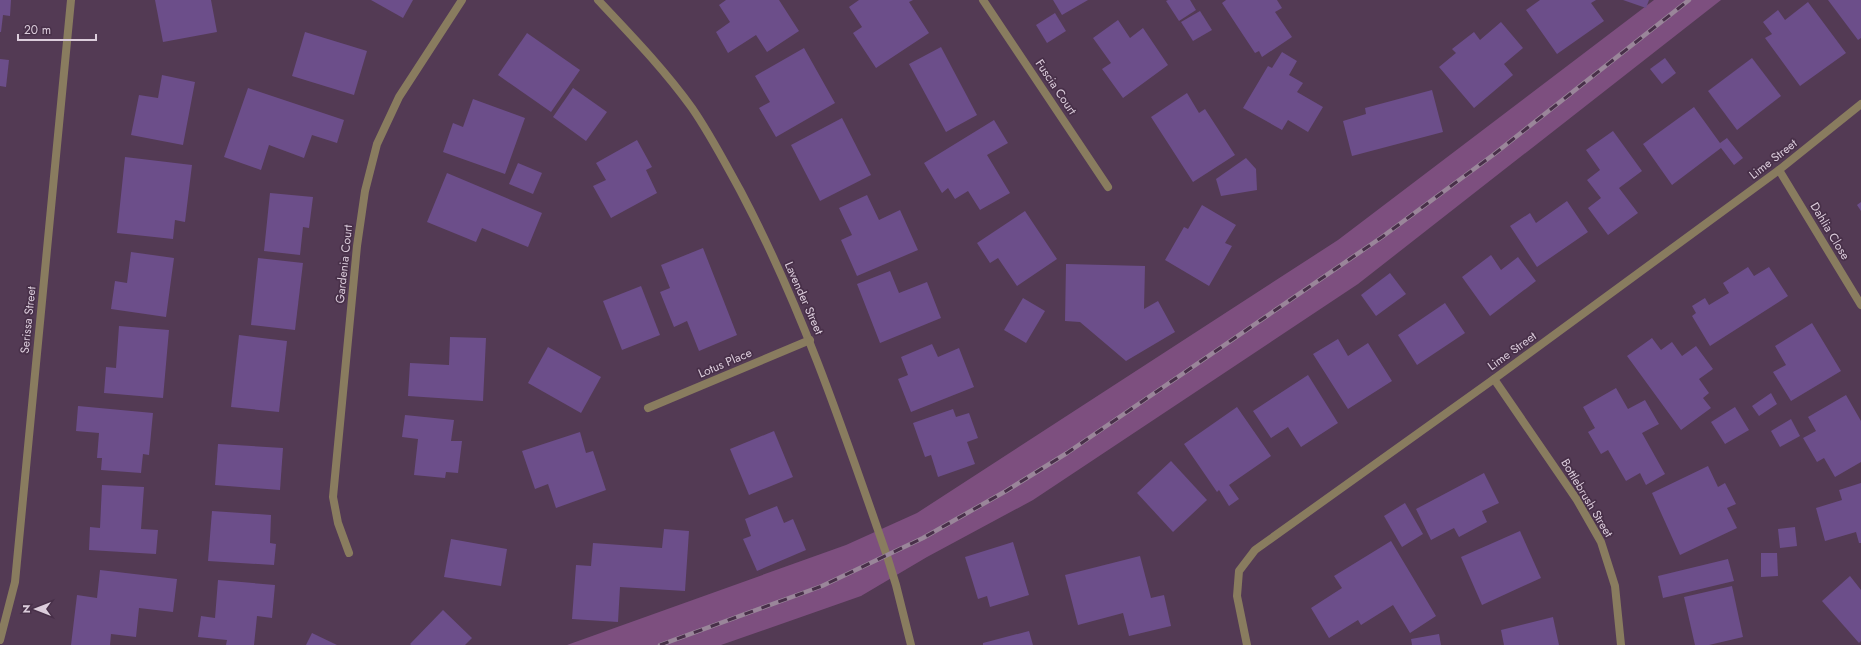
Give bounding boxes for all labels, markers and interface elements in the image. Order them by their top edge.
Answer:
scale bar [18,16,96,42]
text: 20 m [24,21,51,39]
street label: Fuscia Court [1031,56,1081,118]
street label: Lime Street [1745,135,1801,183]
street label: Dahlia Close [1806,199,1854,263]
street label: Gardenia Court [331,224,357,304]
street label: Lavender Street [780,259,828,337]
street label: Serissa Street [16,285,40,355]
street label: Lime Street [1484,327,1540,375]
street label: Lotus Place [695,344,755,382]
street label: Bottlebrush Street [1556,455,1618,541]
north arrow [16,589,56,629]
text: N [18,605,34,613]

